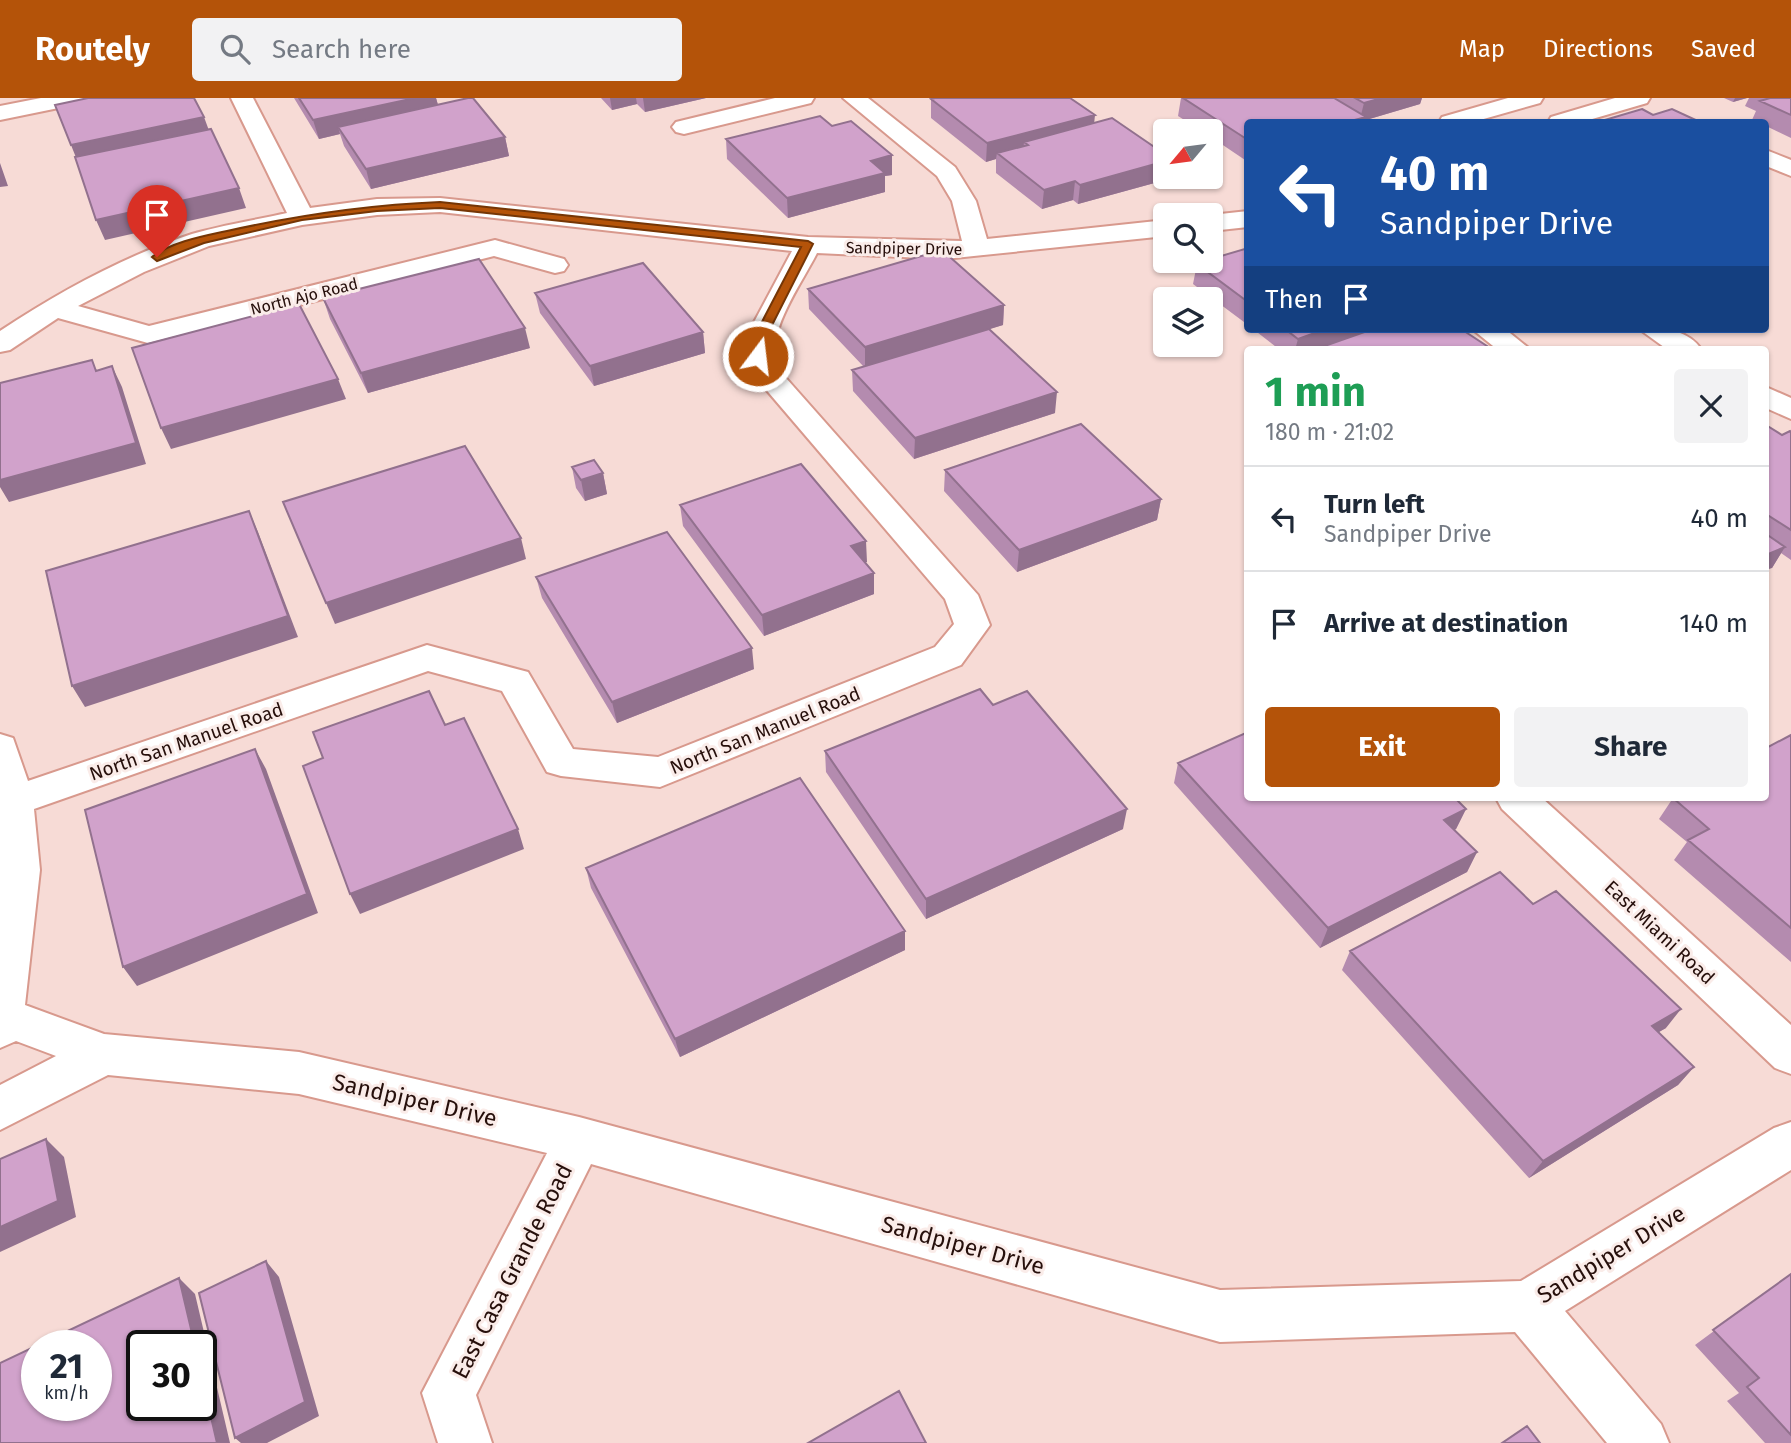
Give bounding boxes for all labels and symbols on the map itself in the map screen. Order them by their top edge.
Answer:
north arrow [1153,119,1223,189]
pin [127,185,187,257]
street label: Sandpiper Drive [846,238,962,259]
street label: North Ajo Road [248,274,360,319]
position arrow [721,319,795,393]
street label: North San Manuel Road [667,682,864,779]
street label: North San Manuel Road [86,697,286,785]
street label: East Miami Road [1600,876,1719,989]
street label: Sandpiper Drive [330,1068,500,1132]
street label: East Casa Grande Road [446,1159,578,1383]
street label: Sandpiper Drive [1532,1199,1690,1309]
street label: Sandpiper Drive [878,1210,1048,1280]
speed limit sign: 30 [126,1330,217,1421]

